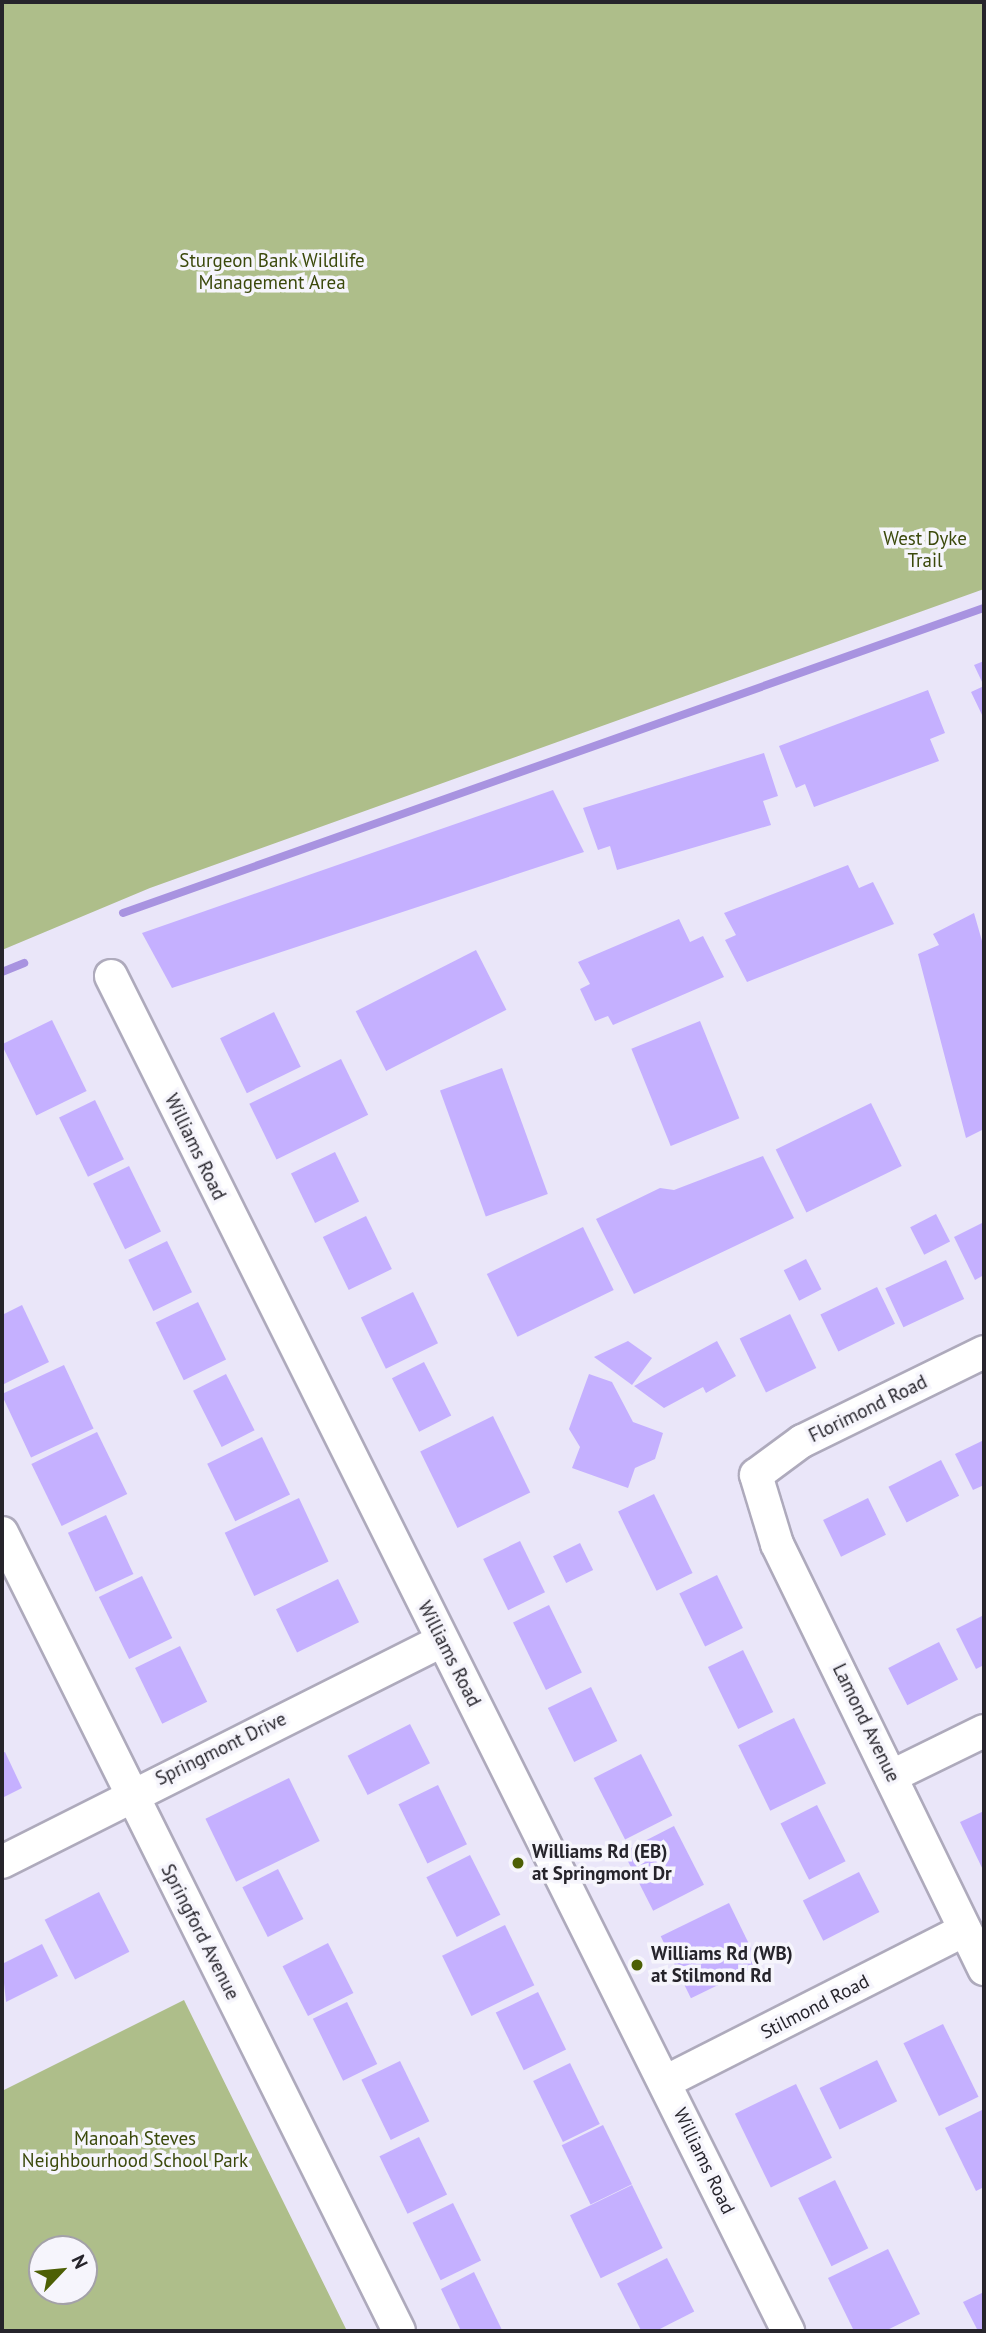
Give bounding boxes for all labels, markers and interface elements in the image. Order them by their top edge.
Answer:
park label: Sturgeon Bank Wildlife Management Area [179,250,365,294]
park label: West Dyke Trail [883,528,967,572]
street label: Williams Road [160,1090,230,1204]
street label: Florimond Road [805,1371,931,1447]
street label: Williams Road [413,1598,485,1710]
street label: Lamond Avenue [827,1660,905,1786]
street label: Springmont Drive [152,1707,290,1791]
place label: Williams Rd (EB) at Springmont Dr [532,1841,672,1885]
marker: Williams Rd (EB) at Springmont Dr [510,1855,526,1871]
street label: Springford Avenue [156,1860,244,2004]
place label: Williams Rd (WB) at Stilmond Rd [651,1943,793,1987]
marker: Williams Rd (WB) at Stilmond Rd [629,1957,645,1973]
street label: Stilmond Road [757,1970,873,2044]
street label: Williams Road [669,2104,739,2218]
park label: Manoah Steves Neighbourhood School Park [22,2128,248,2172]
north arrow [28,2235,98,2305]
text: N [67,2251,94,2273]

